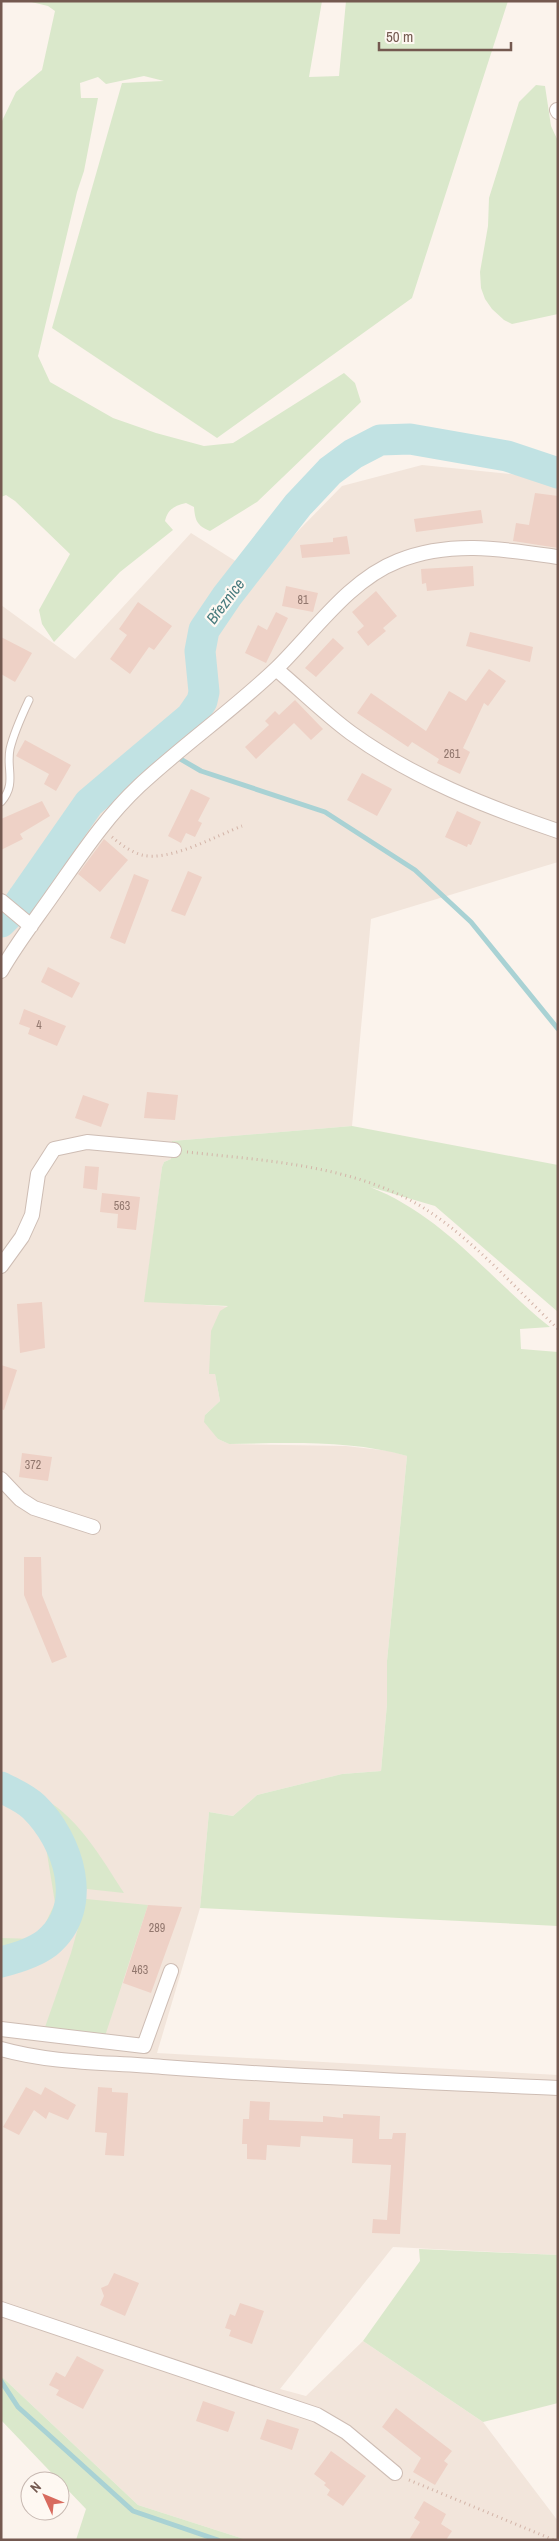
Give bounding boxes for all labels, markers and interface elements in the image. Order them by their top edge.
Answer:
scale bar [379,20,512,52]
text: 50 m [386,26,413,47]
water label: Březnice [201,574,249,628]
house number: 81 [298,592,309,608]
house number: 261 [444,746,461,762]
house number: 4 [36,1017,42,1033]
house number: 563 [114,1198,130,1214]
house number: 372 [25,1457,41,1473]
house number: 289 [149,1920,165,1936]
house number: 463 [132,1962,148,1978]
north arrow [20,2471,70,2521]
text: N [26,2478,45,2496]

